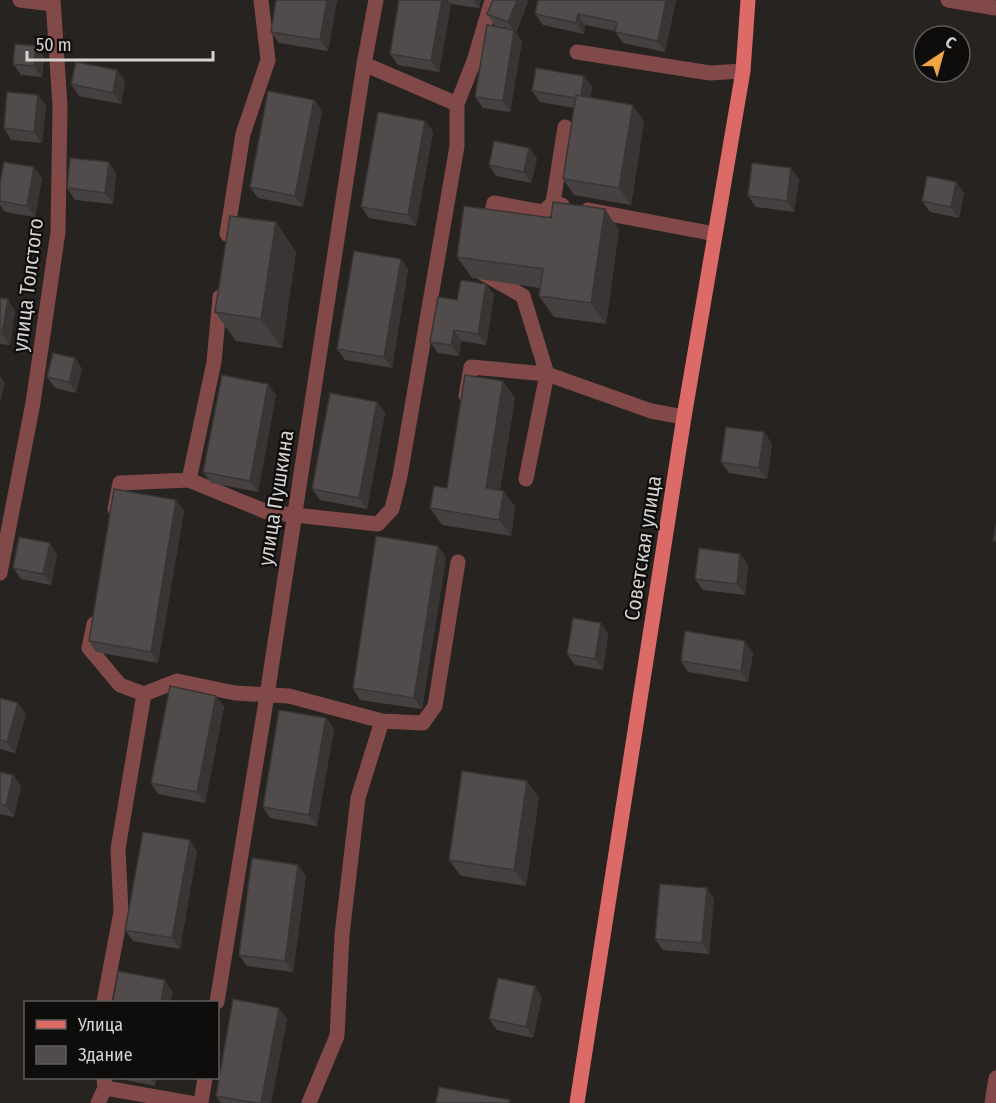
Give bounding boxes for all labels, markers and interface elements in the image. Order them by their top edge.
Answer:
scale bar [27,24,213,62]
north arrow [912,24,972,84]
text: С [942,32,960,53]
text: 50 m [36,34,72,56]
street label: улица Толстого [7,217,49,353]
street label: улица Пушкина [252,428,300,568]
street label: Советская улица [619,474,667,622]
legend [24,1001,219,1079]
text: Улица [77,1014,123,1036]
text: Здание [78,1044,133,1066]

